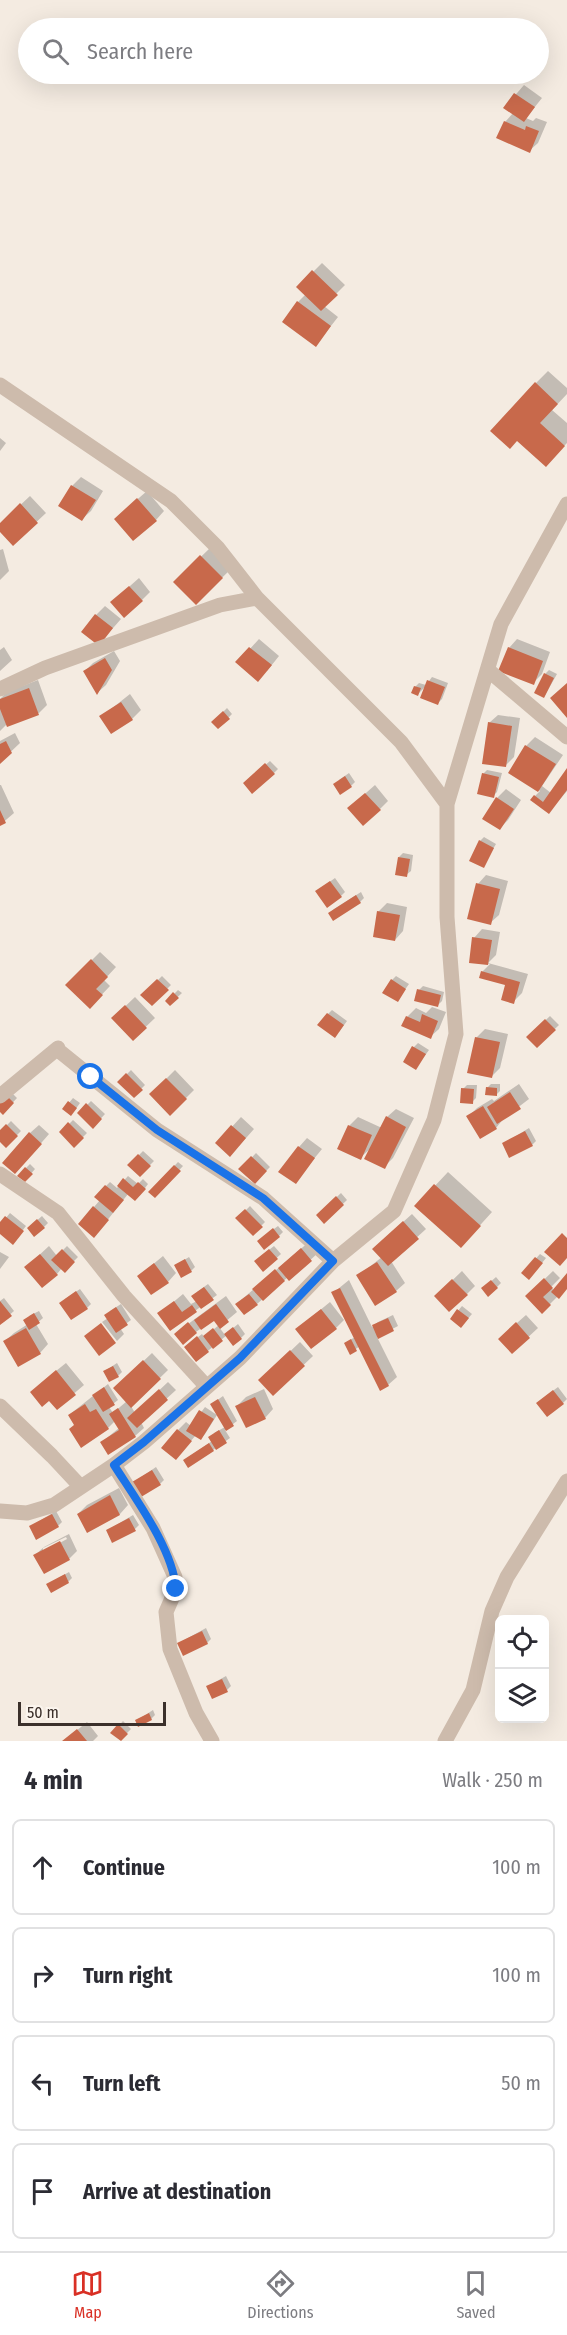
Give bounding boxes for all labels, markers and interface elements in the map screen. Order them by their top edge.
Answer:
search box [18,18,549,84]
icon: search [39,35,72,68]
text: Search here [87,38,193,65]
route start [77,1063,103,1089]
route end [162,1575,188,1601]
map controls [495,1615,549,1723]
button: locate [495,1615,549,1669]
button: layers [495,1669,549,1723]
scale bar [18,1699,166,1726]
text: 50 m [27,1703,59,1722]
text: 4 min [24,1765,83,1796]
text: Walk · 250 m [442,1768,543,1792]
icon: ahead [26,1851,59,1884]
text: Continue [83,1854,165,1881]
text: 100 m [492,1855,541,1879]
icon: right [26,1959,59,1992]
text: Turn right [83,1962,172,1989]
text: 100 m [492,1963,541,1987]
icon: left [26,2067,59,2100]
text: Turn left [83,2070,161,2097]
text: 50 m [501,2071,541,2095]
icon: arrive [26,2175,59,2208]
text: Arrive at destination [83,2178,271,2205]
tab: Map [71,2267,104,2322]
tab: Directions [247,2267,314,2322]
tab: Saved [456,2267,496,2322]

